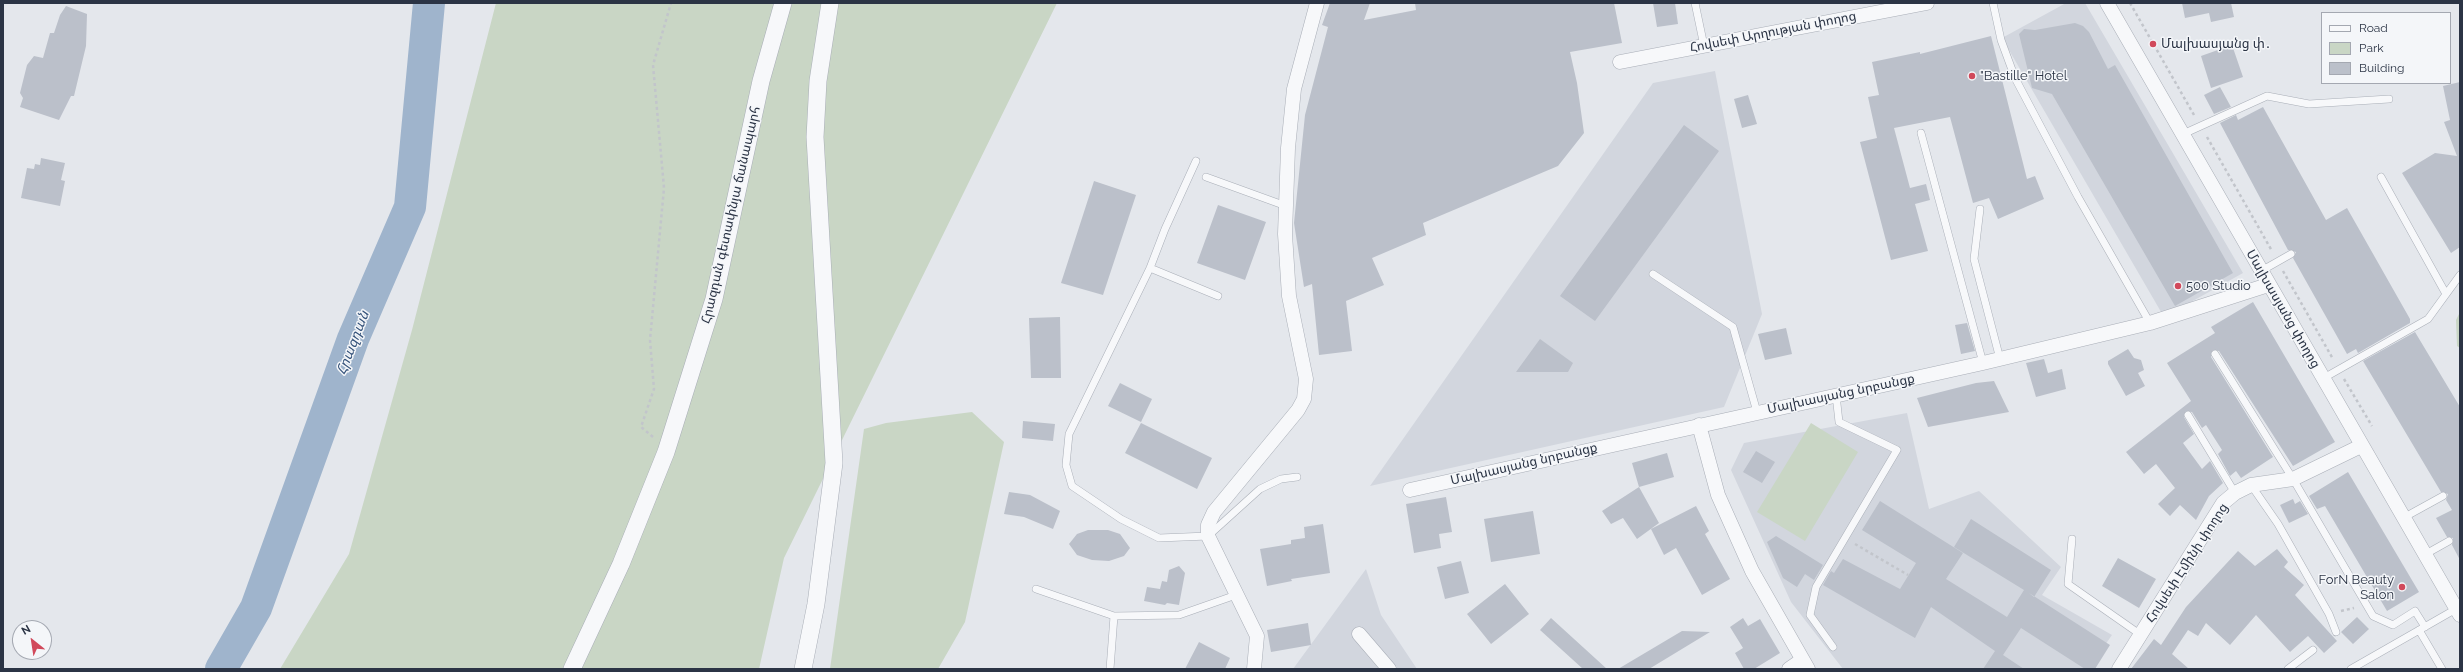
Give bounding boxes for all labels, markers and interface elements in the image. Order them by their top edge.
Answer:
street label: Հովսեփ Արղության փողոց [1688,8,1858,56]
legend [2321,12,2451,84]
text: Road [2359,21,2388,35]
place label: Մալխասյանց փ․ [2161,36,2271,52]
marker: Մալխասյանց փ․ [2148,39,2158,49]
text: Park [2359,41,2384,55]
text: Building [2359,61,2405,75]
place label: "Bastille" Hotel [1980,68,2067,84]
marker: "Bastille" Hotel [1967,71,1977,81]
street label: Հրազդան գետափնյա ճանապարհ [698,105,764,325]
street label: Մալխասյանց փողոց [2243,247,2323,371]
place label: 500 Studio [2186,278,2251,294]
marker: 500 Studio [2173,281,2183,291]
water label: Հրազդան [333,309,373,377]
street label: Մալխասյանց նրբանցք [1766,371,1916,417]
street label: Մալխասյանց նրբանցք [1449,439,1599,489]
street label: Հովսեփ Էմինի փողոց [2143,500,2231,626]
place label: ForN Beauty Salon [2319,572,2394,603]
marker: ForN Beauty Salon [2397,582,2407,592]
north arrow [12,620,52,660]
text: N [19,622,33,638]

